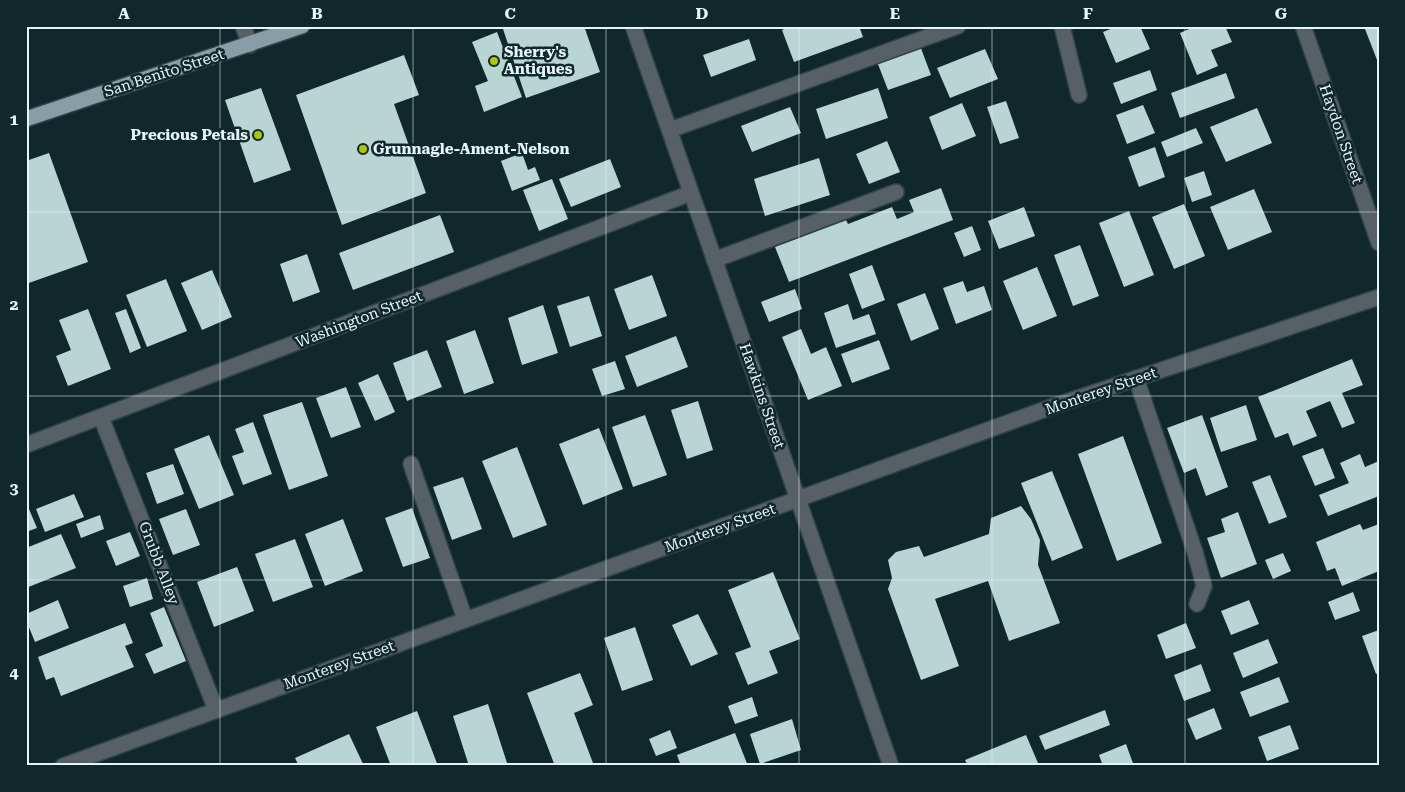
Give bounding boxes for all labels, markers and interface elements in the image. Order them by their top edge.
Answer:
text: A [118,4,130,23]
text: B [311,4,323,23]
text: C [504,4,516,23]
text: D [696,4,709,23]
text: E [890,4,900,23]
text: F [1083,4,1093,23]
text: G [1275,4,1288,23]
place label: Sherry's Antiques [504,43,573,78]
street label: San Benito Street [102,45,227,101]
marker: Sherry's Antiques [488,55,500,67]
street label: Haydon Street [1316,82,1367,186]
text: 1 [10,110,19,129]
place label: Precious Petals [131,126,248,144]
marker: Precious Petals [252,129,264,141]
place label: Grunnagle-Ament-Nelson [373,140,570,158]
marker: Grunnagle-Ament-Nelson [357,143,369,155]
street label: Washington Street [293,286,425,351]
text: 2 [10,295,19,314]
street label: Hawkins Street [736,341,789,452]
street label: Monterey Street [1043,363,1159,418]
text: 3 [10,479,19,498]
street label: Monterey Street [662,499,778,556]
street label: Grubb Alley [135,519,183,607]
street label: Monterey Street [281,636,397,693]
text: 4 [10,663,19,682]

